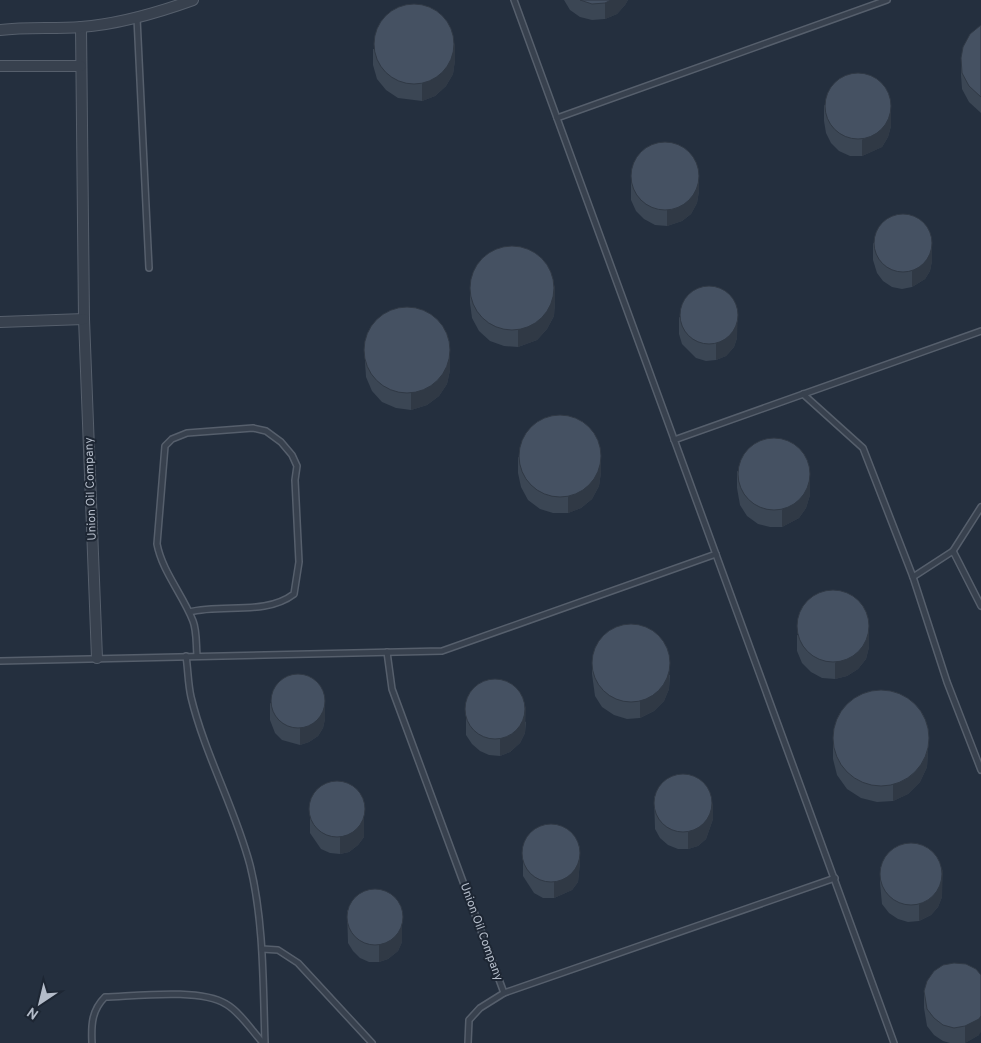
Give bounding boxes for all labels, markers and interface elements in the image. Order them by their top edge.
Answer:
street label: Union Oil Company [81,437,101,541]
street label: Union Oil Company [456,881,506,983]
north arrow [15,978,65,1028]
text: N [24,1003,42,1022]

